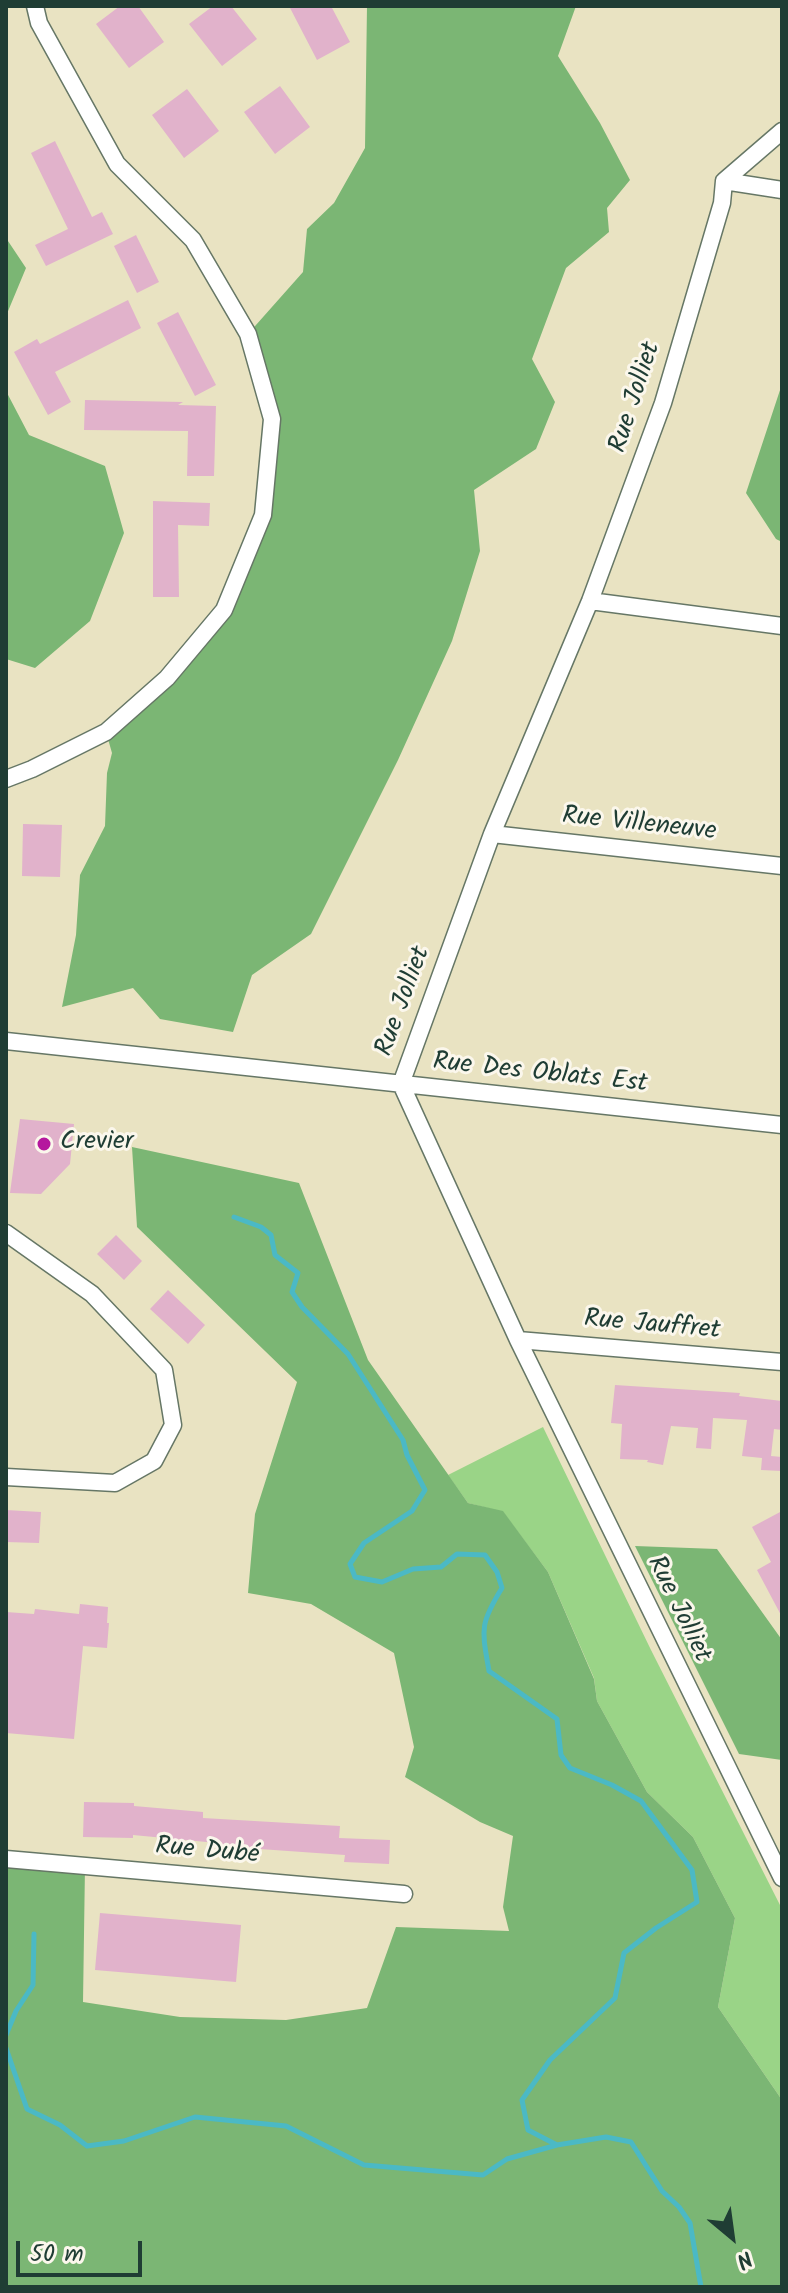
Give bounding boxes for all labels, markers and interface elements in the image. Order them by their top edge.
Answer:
street label: Rue Jolliet [604,339,670,457]
street label: Rue Villeneuve [560,802,718,850]
street label: Rue Jolliet [371,943,439,1061]
street label: Rue Des Oblats Est [431,1048,649,1102]
place label: Crevier [60,1128,133,1160]
marker: Crevier [35,1135,53,1153]
street label: Rue Jauffret [583,1306,721,1348]
street label: Rue Jolliet [638,1552,716,1668]
street label: Rue Dubé [154,1833,260,1873]
north arrow [692,2197,772,2277]
scale bar [20,2225,146,2275]
text: 50 m [30,2235,84,2274]
text: N [729,2240,758,2277]

